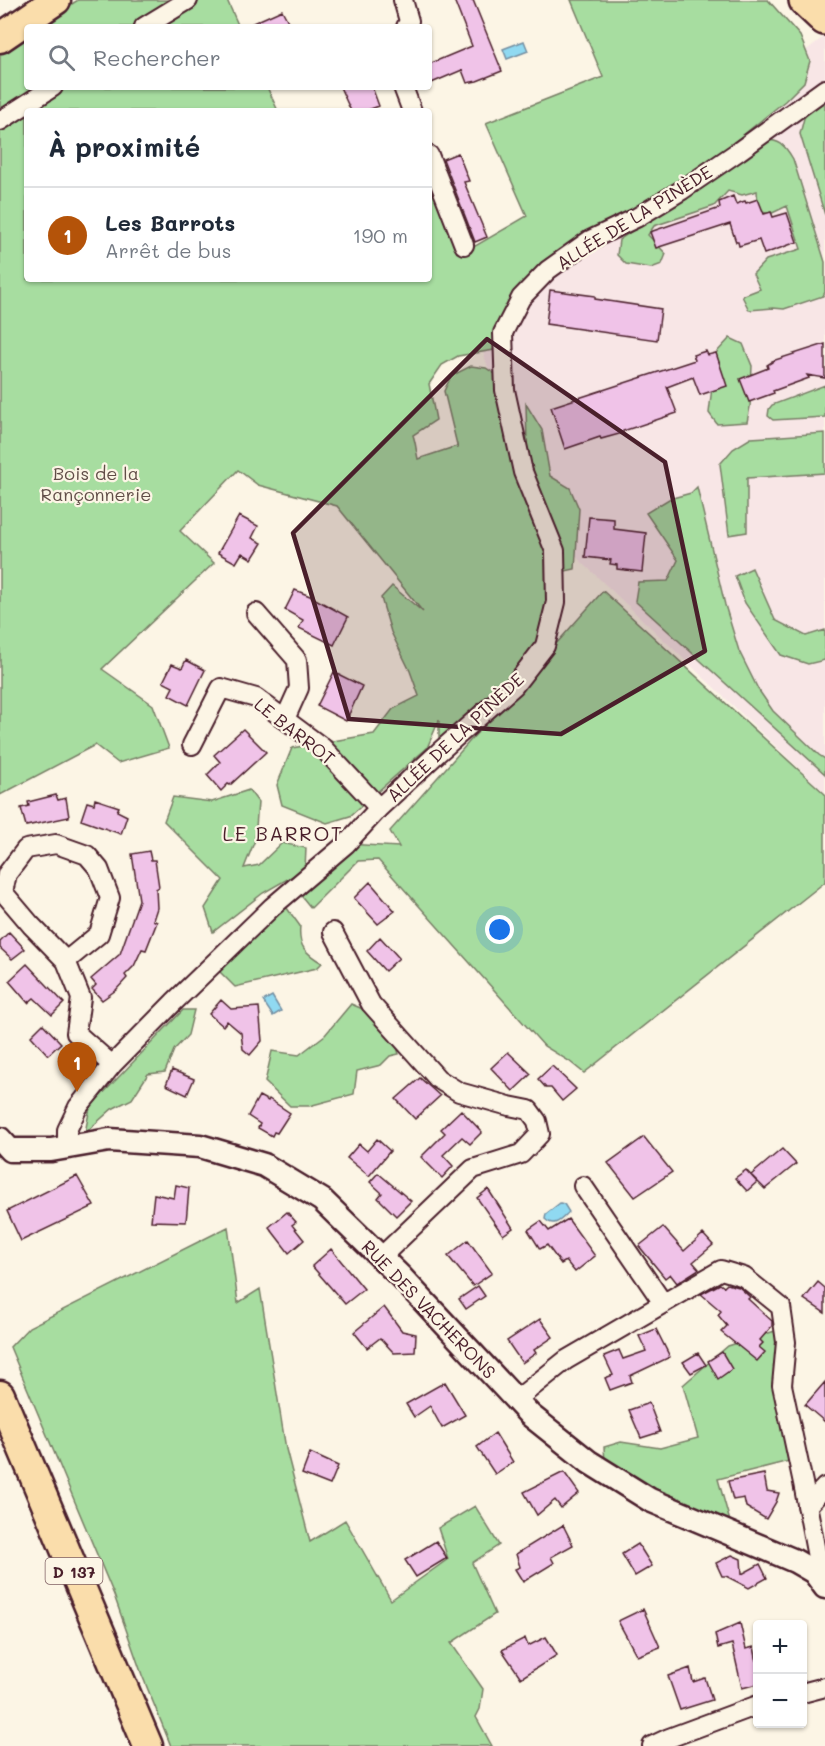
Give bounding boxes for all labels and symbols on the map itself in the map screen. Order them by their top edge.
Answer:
street label: ALLÉE DE LA PINÈDE [552,159,716,275]
park label: Bois de la Rançonnerie [41,461,151,506]
street label: ALLÉE DE LA PINÈDE [381,667,529,807]
street label: LE BARROT [250,692,340,770]
district label: LE BARROT [223,820,343,846]
your location [485,915,514,944]
pin: 1 [58,1042,97,1092]
street label: RUE DES VACHERONS [357,1235,501,1383]
road number: D 137 [46,1558,103,1584]

